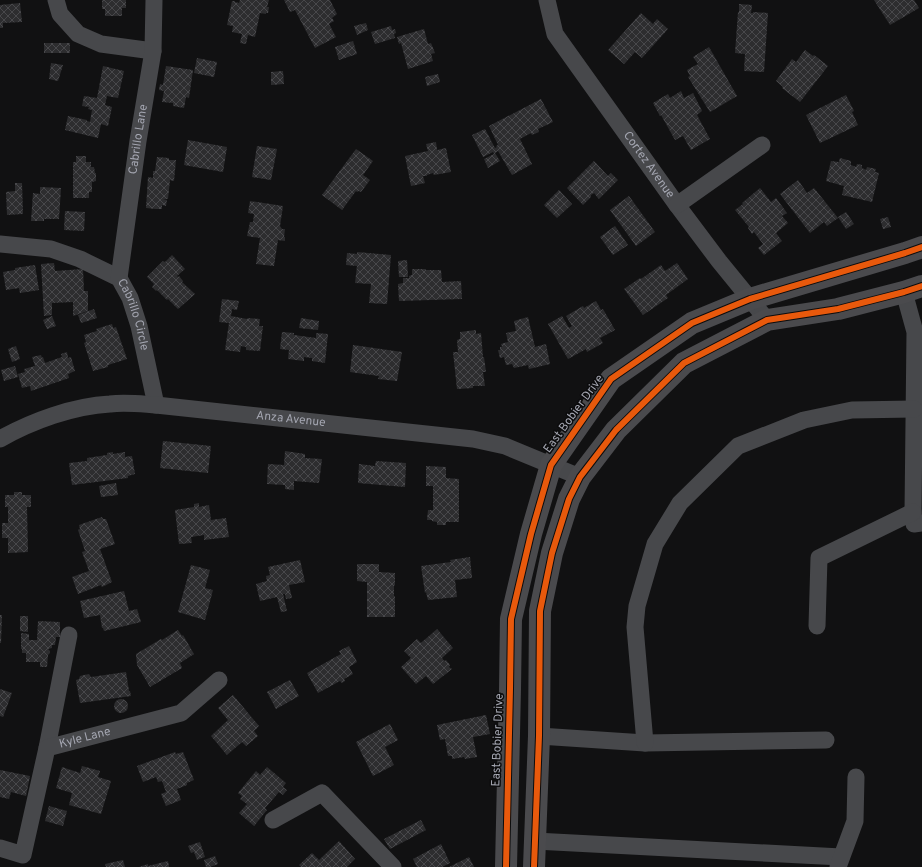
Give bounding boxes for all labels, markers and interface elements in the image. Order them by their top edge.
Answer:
street label: Cabrillo Lane [125,103,152,176]
street label: Cortez Avenue [619,128,678,202]
street label: Cabrillo Circle [113,276,152,352]
street label: East Bobier Drive [540,372,608,456]
street label: Anza Avenue [255,408,326,431]
street label: East Bobier Drive [488,693,508,787]
street label: Kyle Lane [57,724,113,752]

